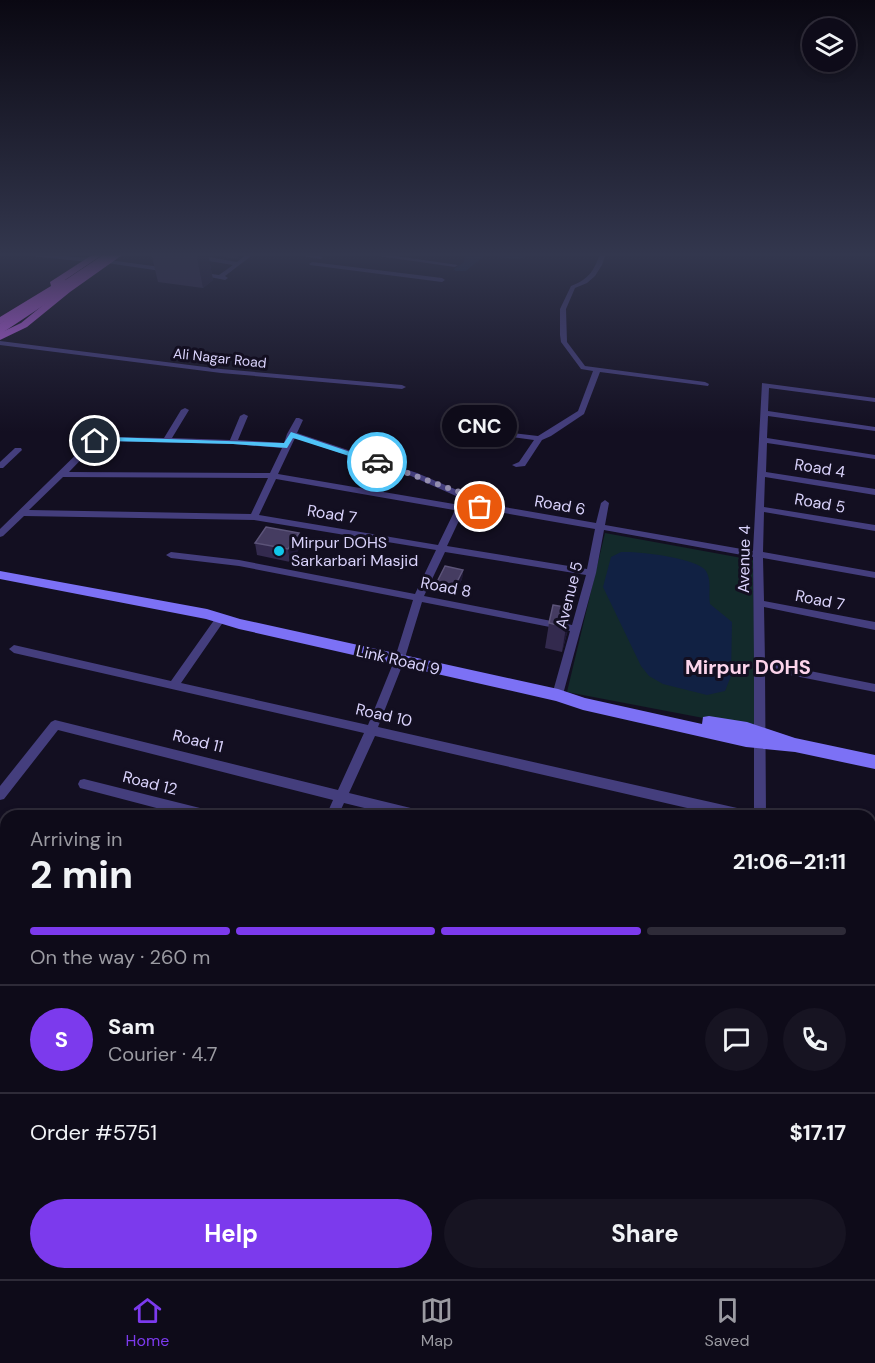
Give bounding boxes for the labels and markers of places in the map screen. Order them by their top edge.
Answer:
callout: CNC [442,405,518,447]
pin [69,415,120,466]
pin [454,481,505,532]
place label: Mirpur DOHS Sarkarbari Masjid [291,532,418,571]
marker: Mirpur DOHS Sarkarbari Masjid [272,544,286,558]

